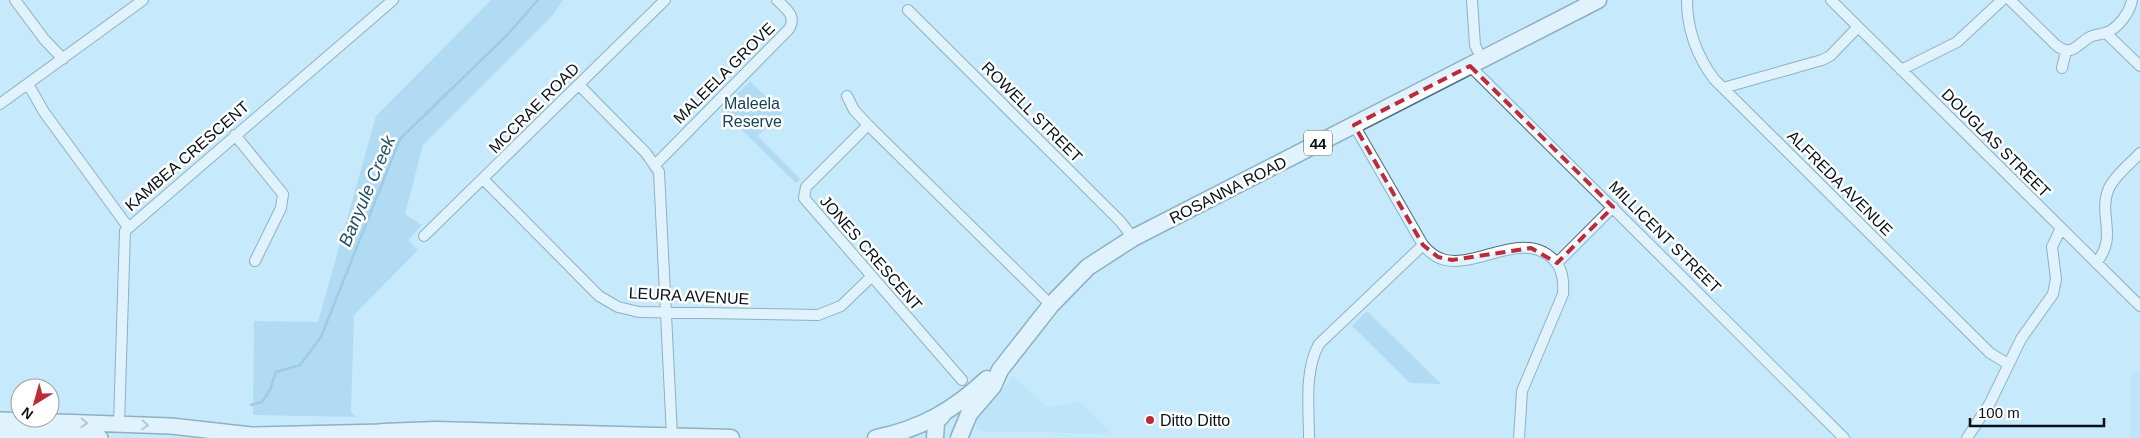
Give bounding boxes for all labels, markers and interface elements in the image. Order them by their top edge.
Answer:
street label: MALEELA GROVE [670,19,778,127]
street label: ROWELL STREET [978,58,1086,166]
street label: MCCRAE ROAD [486,60,582,156]
street label: DOUGLAS STREET [1938,85,2054,201]
park label: Maleela Reserve [722,95,782,130]
street label: KAMBEA CRESCENT [122,98,252,214]
street label: ALFREDA AVENUE [1784,127,1896,239]
road number: 44 [1304,130,1332,156]
water label: Banyule Creek [335,132,400,249]
street label: ROSANNA ROAD [1167,153,1289,227]
street label: MILLICENT STREET [1606,178,1725,297]
street label: JONES CRESCENT [817,192,925,314]
street label: LEURA AVENUE [628,284,750,308]
north arrow [10,378,60,428]
scale bar [1970,396,2104,428]
text: N [18,404,36,423]
text: 100 m [1978,404,2020,421]
place label: Ditto Ditto [1160,412,1230,429]
marker: Ditto Ditto [1144,414,1156,426]
one-way arrow [80,417,88,428]
one-way arrow [141,420,149,430]

